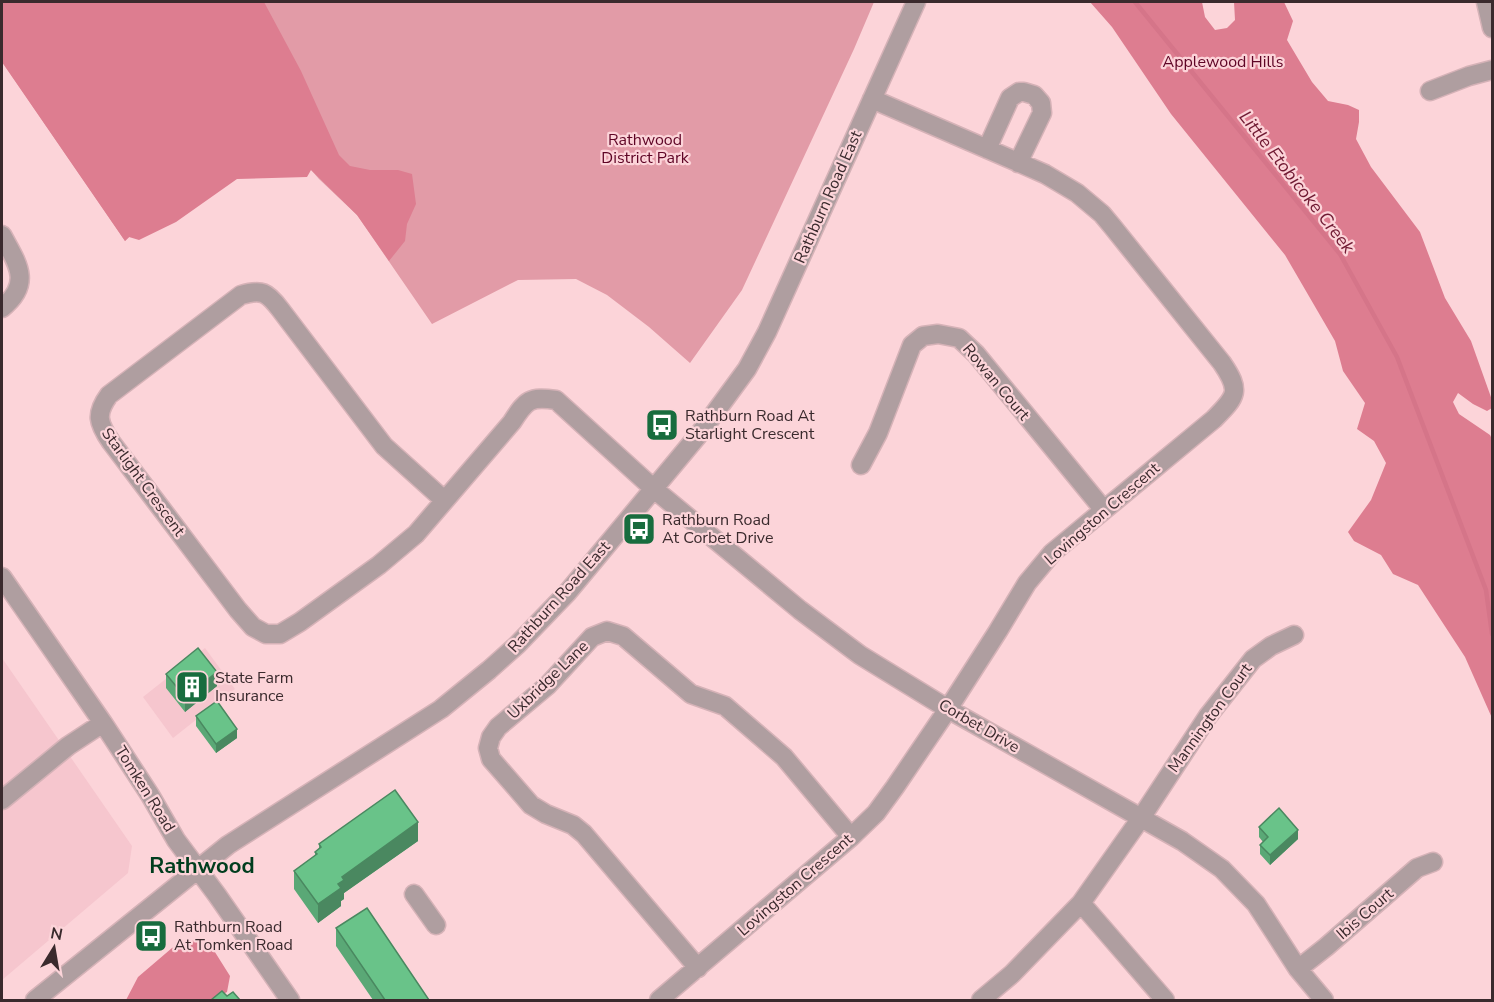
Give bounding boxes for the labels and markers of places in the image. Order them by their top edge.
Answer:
place label: Rathburn Road At Starlight Crescent [685,405,815,445]
bus stop icon: Rathburn Road At Starlight Crescent [644,407,680,443]
place label: Rathburn Road At Corbet Drive [662,509,774,549]
bus stop icon: Rathburn Road At Corbet Drive [621,511,657,547]
place label: State Farm Insurance [215,667,293,707]
building icon: State Farm Insurance [174,669,210,705]
place label: Rathburn Road At Tomken Road [174,916,293,956]
bus stop icon: Rathburn Road At Tomken Road [133,918,169,954]

